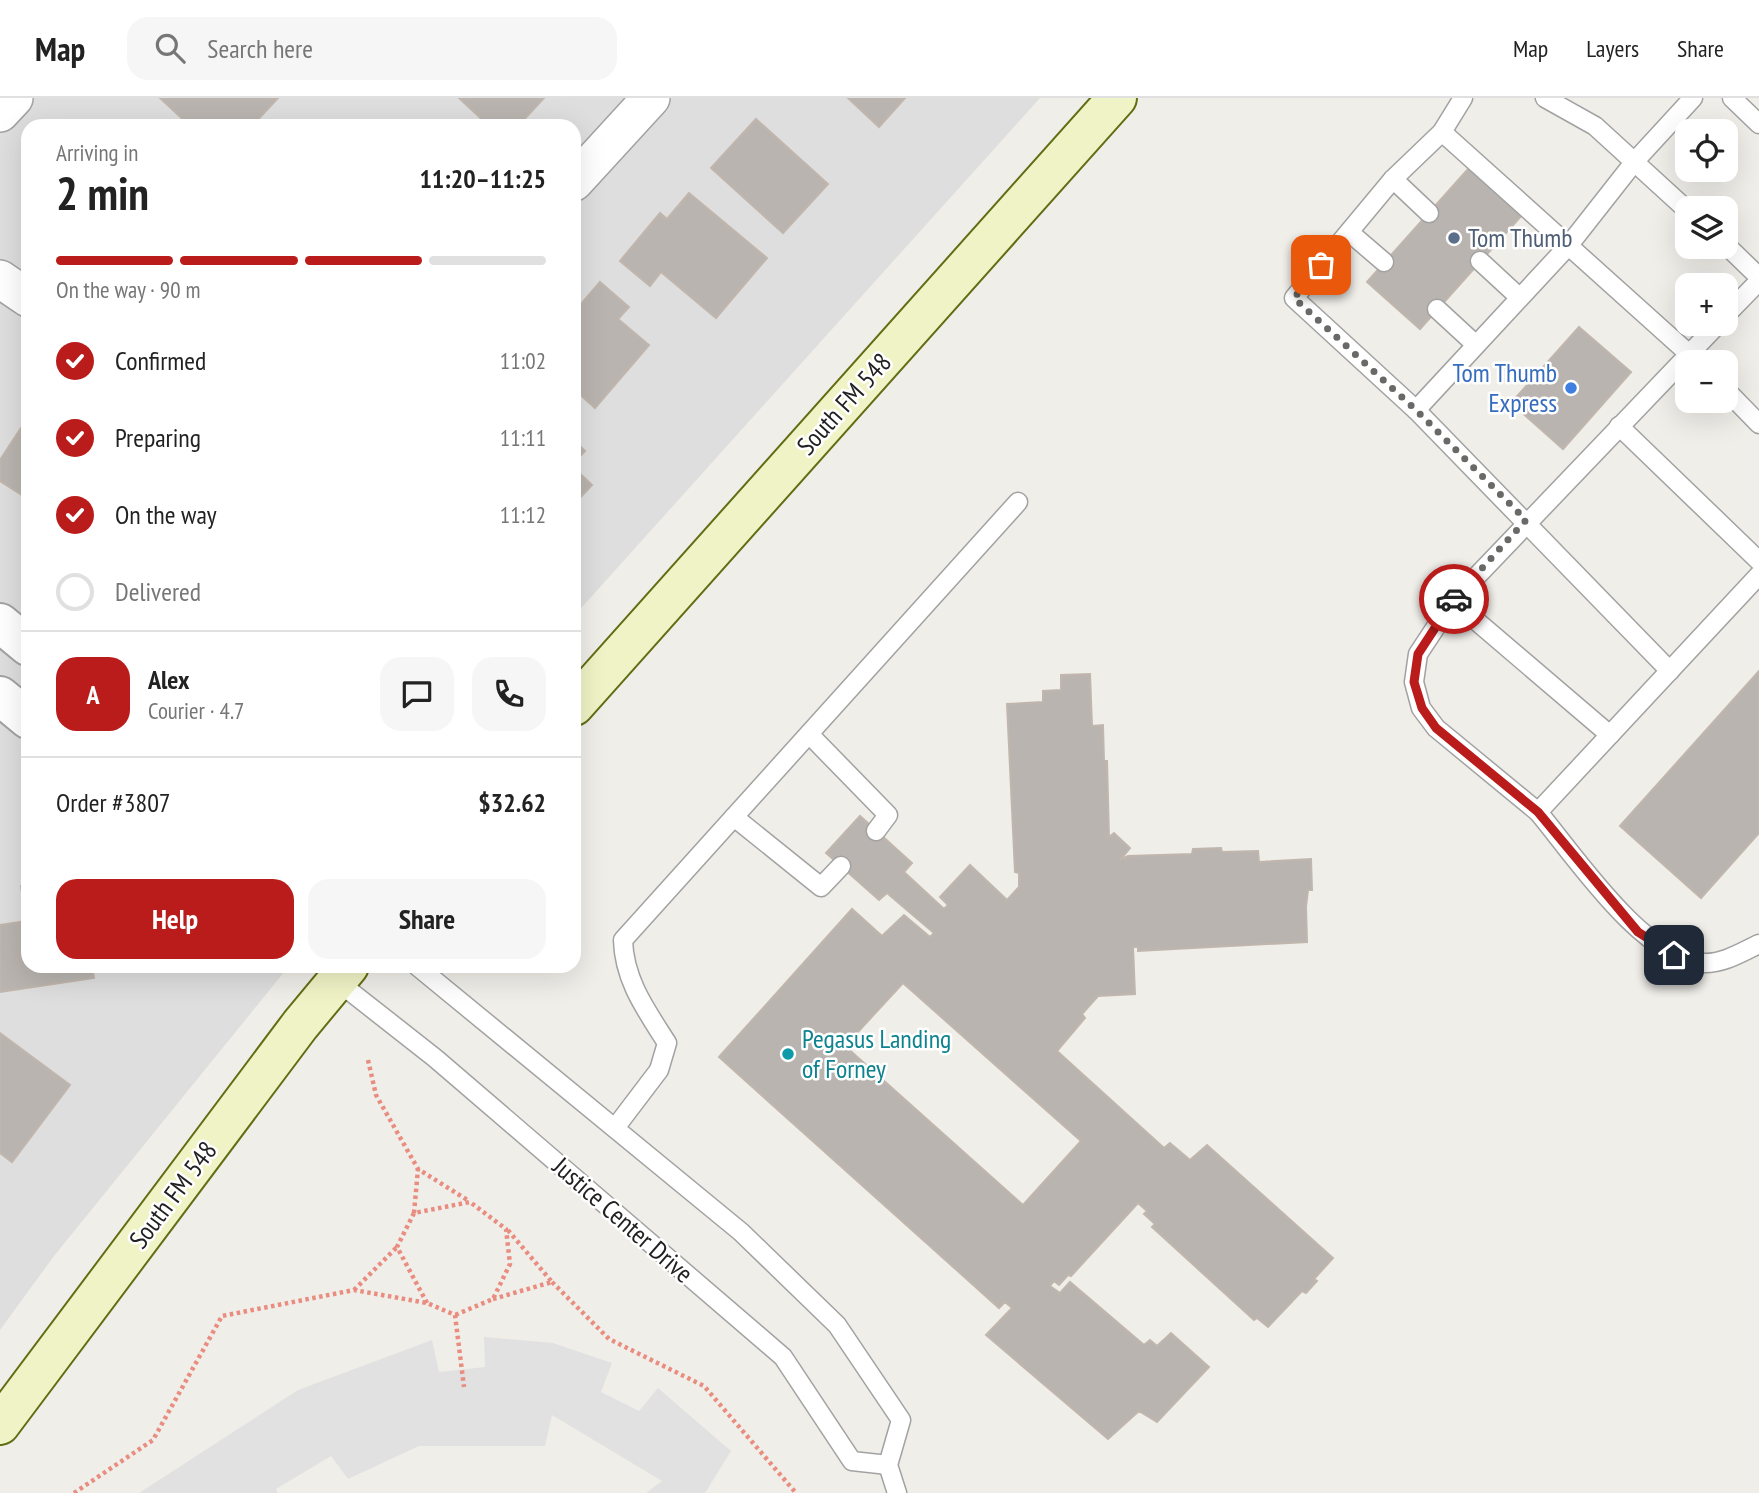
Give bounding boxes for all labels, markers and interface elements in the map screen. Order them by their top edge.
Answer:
search box [127,17,617,80]
text: Map [35,27,85,70]
icon: search [151,29,189,67]
text: Search here [207,32,313,65]
text: Map [1513,33,1548,64]
text: Layers [1586,33,1639,64]
text: Share [1677,33,1724,64]
map controls [1675,119,1738,413]
button: locate [1675,119,1738,182]
text: Arriving in [56,138,138,167]
text: 11:20–11:25 [419,162,546,195]
text: 2 min [56,163,149,223]
button: layers [1675,196,1738,259]
place label: Tom Thumb [1468,221,1573,254]
marker: Tom Thumb [1446,230,1462,246]
pin [1291,235,1351,295]
icon: bag [1302,246,1340,284]
button: + [1675,273,1738,336]
text: On the way · 90 m [56,275,200,304]
icon: check [56,342,94,380]
text: Confirmed [115,344,206,377]
text: 11:02 [500,346,546,375]
street label: South FM 548 [789,346,898,461]
button: − [1675,350,1738,413]
place label: Tom Thumb Express [1453,356,1557,419]
marker: Tom Thumb Express [1563,380,1579,396]
icon: check [56,419,94,457]
text: Preparing [115,421,201,454]
text: 11:11 [500,423,546,452]
icon: check [56,496,94,534]
text: On the way [115,498,217,531]
text: 11:12 [500,500,546,529]
courier [1419,564,1489,634]
text: Delivered [115,575,201,608]
icon: car [1435,580,1473,618]
button: chat [380,657,454,731]
button: phone [472,657,546,731]
text: Alex [148,663,189,696]
text: A [86,678,100,711]
text: Courier · 4.7 [148,696,244,725]
text: Order #3807 [56,786,171,819]
text: $32.62 [478,786,546,819]
button: Help [56,879,294,959]
button: Share [308,879,546,959]
pin [1644,925,1704,985]
icon: home [1655,936,1693,974]
place label: Pegasus Landing of Forney [802,1022,951,1085]
marker: Pegasus Landing of Forney [780,1046,796,1062]
street label: South FM 548 [122,1135,224,1255]
street label: Justice Center Drive [546,1149,700,1290]

